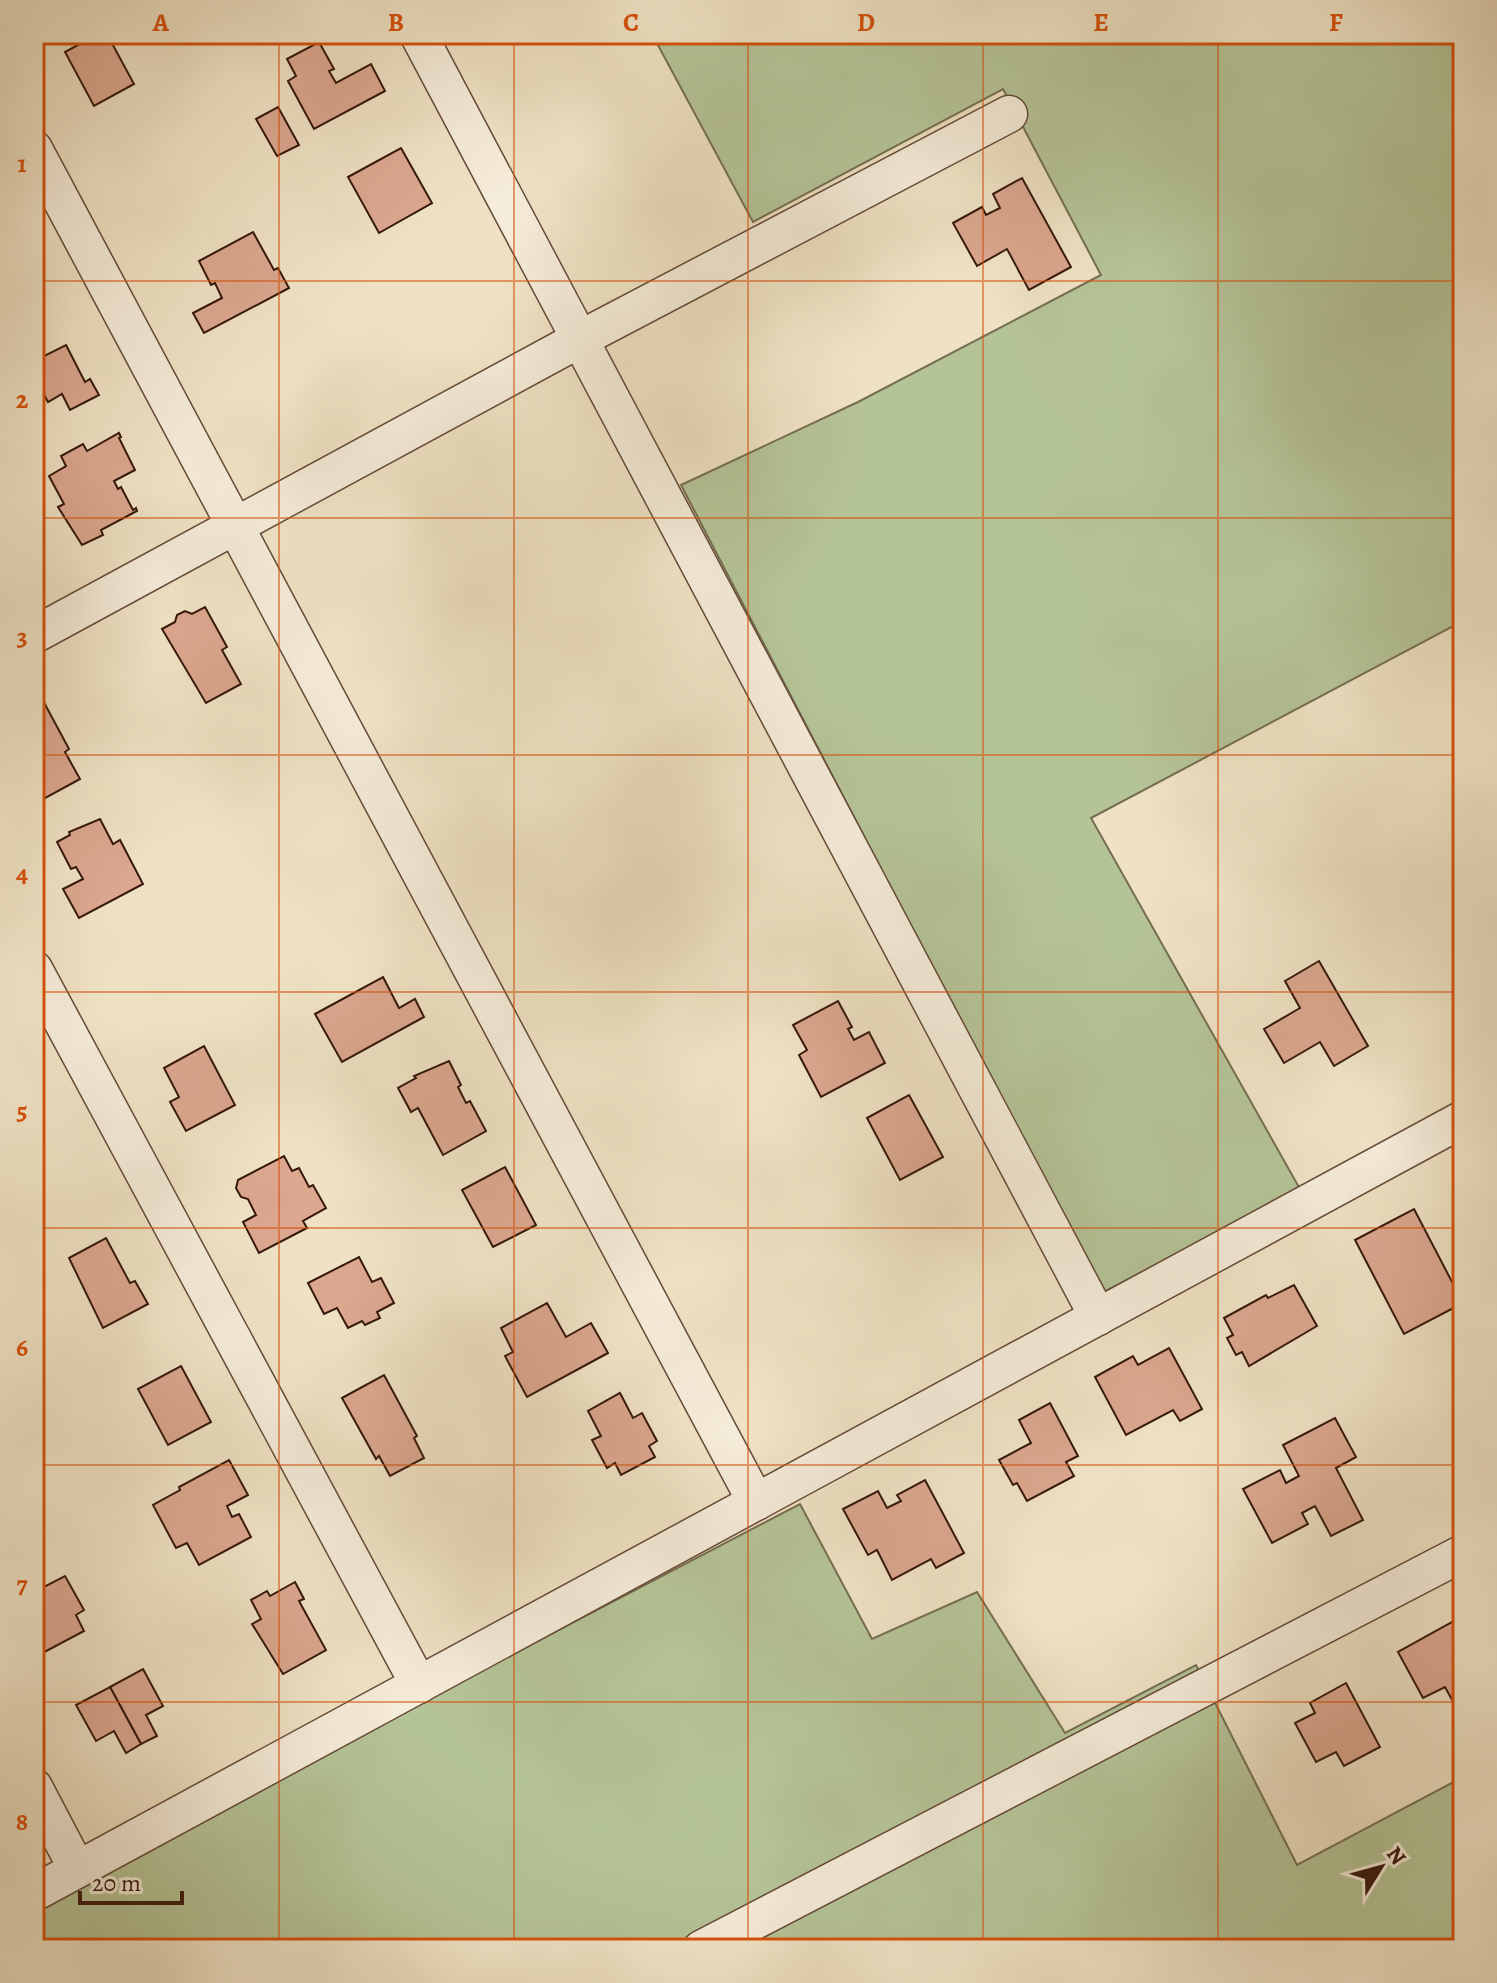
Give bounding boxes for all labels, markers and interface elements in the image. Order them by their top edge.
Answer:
text: A [152,5,170,40]
text: B [388,5,404,40]
text: C [623,5,639,40]
text: D [857,5,875,40]
text: E [1093,5,1109,40]
text: F [1329,5,1343,40]
text: 1 [17,146,27,181]
text: 2 [16,382,29,417]
text: 3 [16,619,28,654]
text: 4 [16,856,28,891]
text: 5 [16,1093,28,1128]
text: 6 [16,1330,28,1365]
text: 7 [16,1567,28,1602]
text: 8 [16,1804,28,1839]
north arrow [1341,1827,1421,1907]
text: N [1379,1840,1413,1871]
scale bar [80,1855,182,1905]
text: 20 m [92,1867,141,1899]

